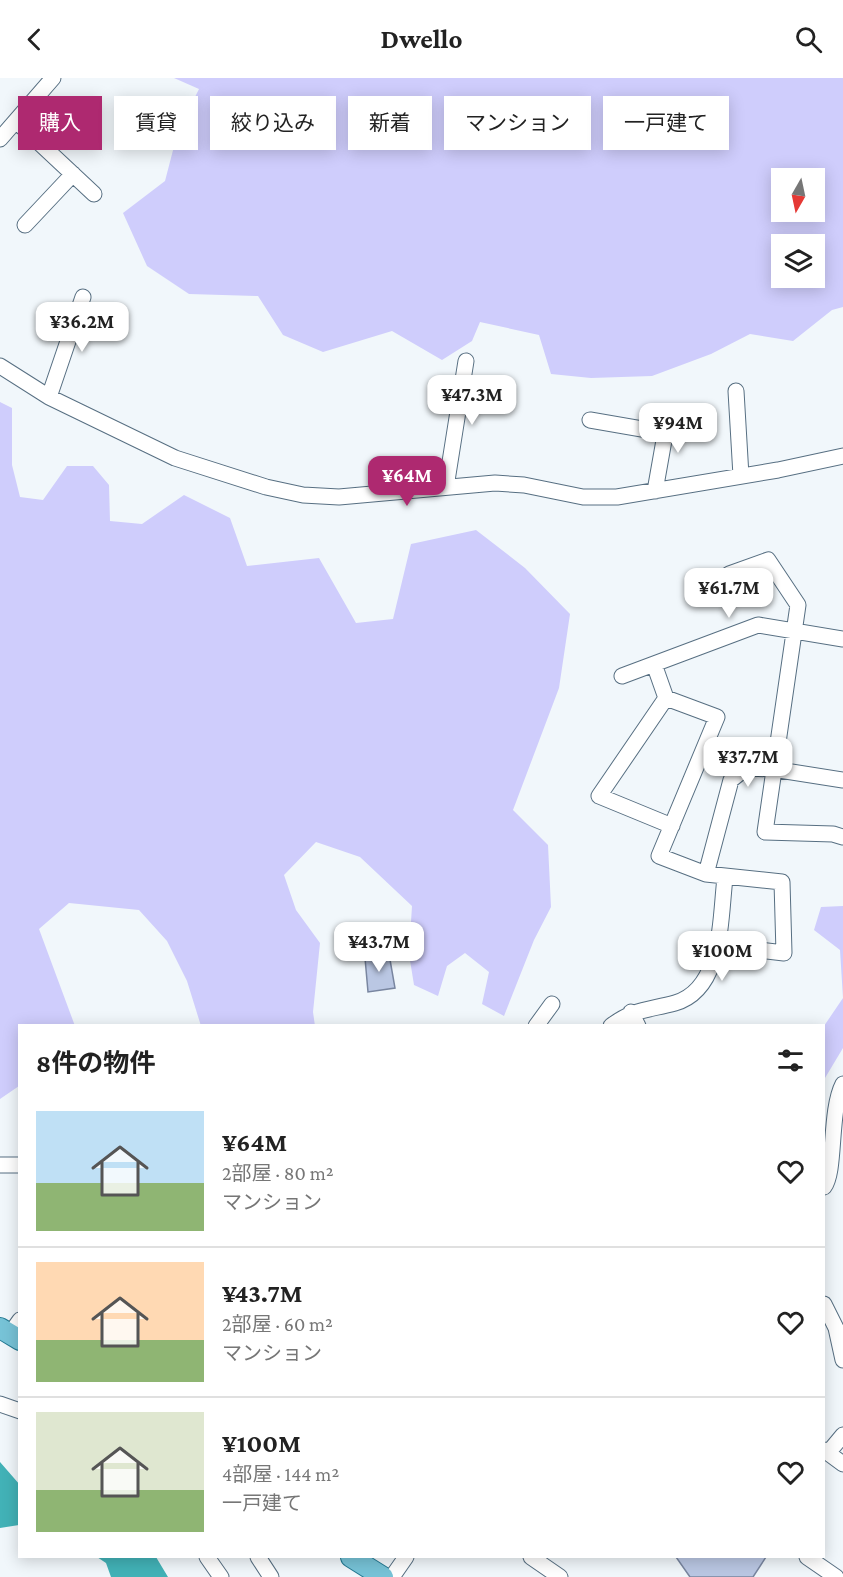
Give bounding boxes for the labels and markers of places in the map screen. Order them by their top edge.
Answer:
pin: ¥36.2M [33,302,131,353]
pin: ¥47.3M [423,375,521,426]
pin: ¥94M [642,403,714,454]
pin: ¥64M [371,456,443,507]
pin: ¥61.7M [680,568,778,619]
pin: ¥37.7M [699,737,797,788]
pin: ¥43.7M [330,922,428,973]
pin: ¥100M [680,931,764,982]

